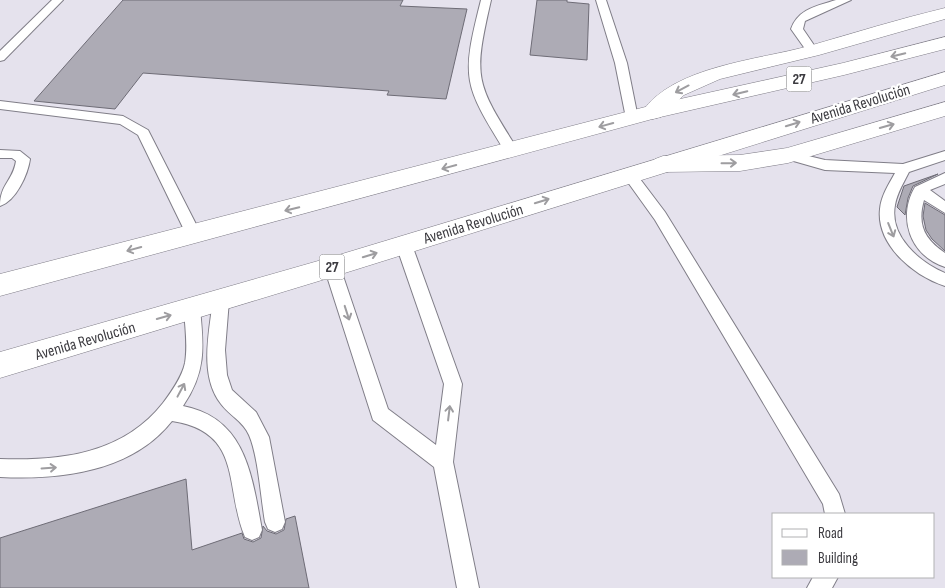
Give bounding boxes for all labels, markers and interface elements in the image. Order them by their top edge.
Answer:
one-way arrow [890,51,906,60]
road number: 27 [786,66,812,92]
street label: Avenida Revolución [807,80,913,129]
one-way arrow [674,84,689,94]
one-way arrow [732,89,748,98]
one-way arrow [785,118,801,128]
one-way arrow [879,120,895,130]
one-way arrow [598,121,614,131]
one-way arrow [721,158,737,168]
one-way arrow [441,163,457,173]
one-way arrow [534,196,550,206]
street label: Avenida Revolución [420,200,526,249]
one-way arrow [284,205,300,215]
one-way arrow [886,222,896,237]
one-way arrow [127,245,143,255]
one-way arrow [362,250,378,259]
road number: 27 [320,254,344,280]
one-way arrow [343,305,353,321]
one-way arrow [156,311,172,321]
street label: Avenida Revolución [32,318,138,365]
one-way arrow [177,383,186,398]
one-way arrow [444,406,454,422]
one-way arrow [40,463,56,473]
legend [772,513,935,578]
text: Road [818,524,843,543]
text: Building [818,549,858,568]

